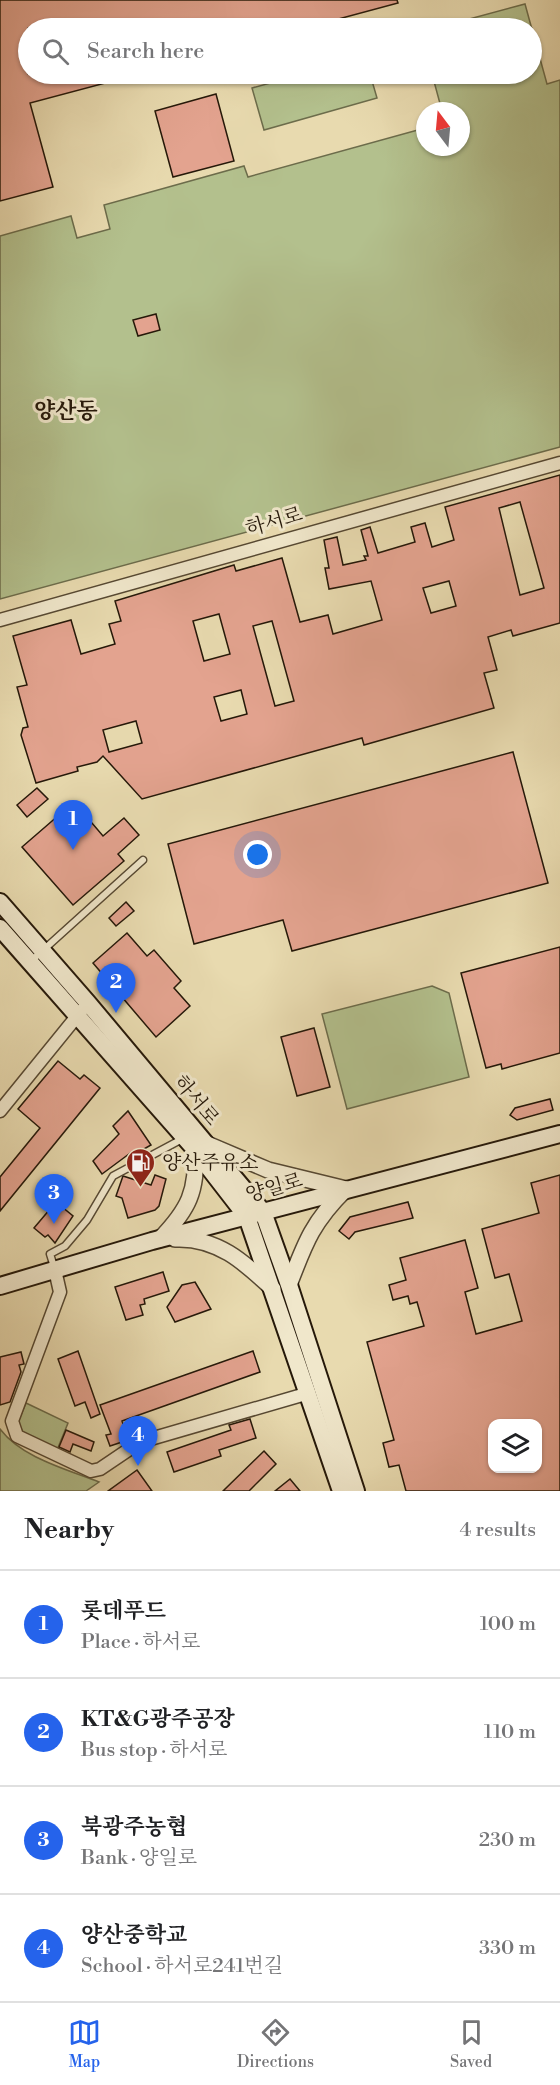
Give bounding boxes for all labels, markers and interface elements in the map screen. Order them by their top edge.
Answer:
search box [18,18,542,84]
icon: search [39,35,72,68]
text: Search here [87,38,204,65]
north arrow [416,102,470,156]
district label: 양산동 [34,398,98,425]
street label: 하서로 [243,502,306,542]
pin: 1 [54,800,92,850]
your location [243,840,272,869]
pin: 2 [96,964,136,1013]
street label: 하서로 [168,1071,224,1131]
fuel station icon: 양산주유소 [125,1146,157,1188]
place label: 양산주유소 [162,1151,259,1176]
street label: 양일로 [243,1168,306,1208]
pin: 3 [34,1174,74,1224]
pin: 4 [118,1416,158,1466]
map controls [488,1419,542,1473]
button: layers [488,1419,542,1473]
text: Nearby [24,1514,114,1546]
text: 4 results [459,1518,536,1543]
text: 롯데푸드 [81,1598,166,1625]
text: 1 [39,1612,48,1637]
text: 100 m [480,1612,536,1637]
text: Place · 하서로 [81,1630,200,1655]
text: KT&G광주공장 [81,1706,235,1733]
text: 2 [37,1720,50,1745]
text: 110 m [484,1720,536,1745]
text: Bus stop · 하서로 [81,1738,227,1763]
text: 북광주농협 [81,1814,187,1841]
text: 3 [37,1828,50,1853]
text: 230 m [479,1828,536,1853]
text: Bank · 양일로 [81,1846,197,1871]
text: 양산중학교 [81,1922,187,1949]
text: 4 [37,1936,50,1961]
text: 330 m [479,1936,536,1961]
text: School · 하서로241번길 [81,1954,283,1979]
tab: Map [68,2016,101,2072]
tab: Directions [237,2016,314,2072]
tab: Saved [450,2016,492,2072]

